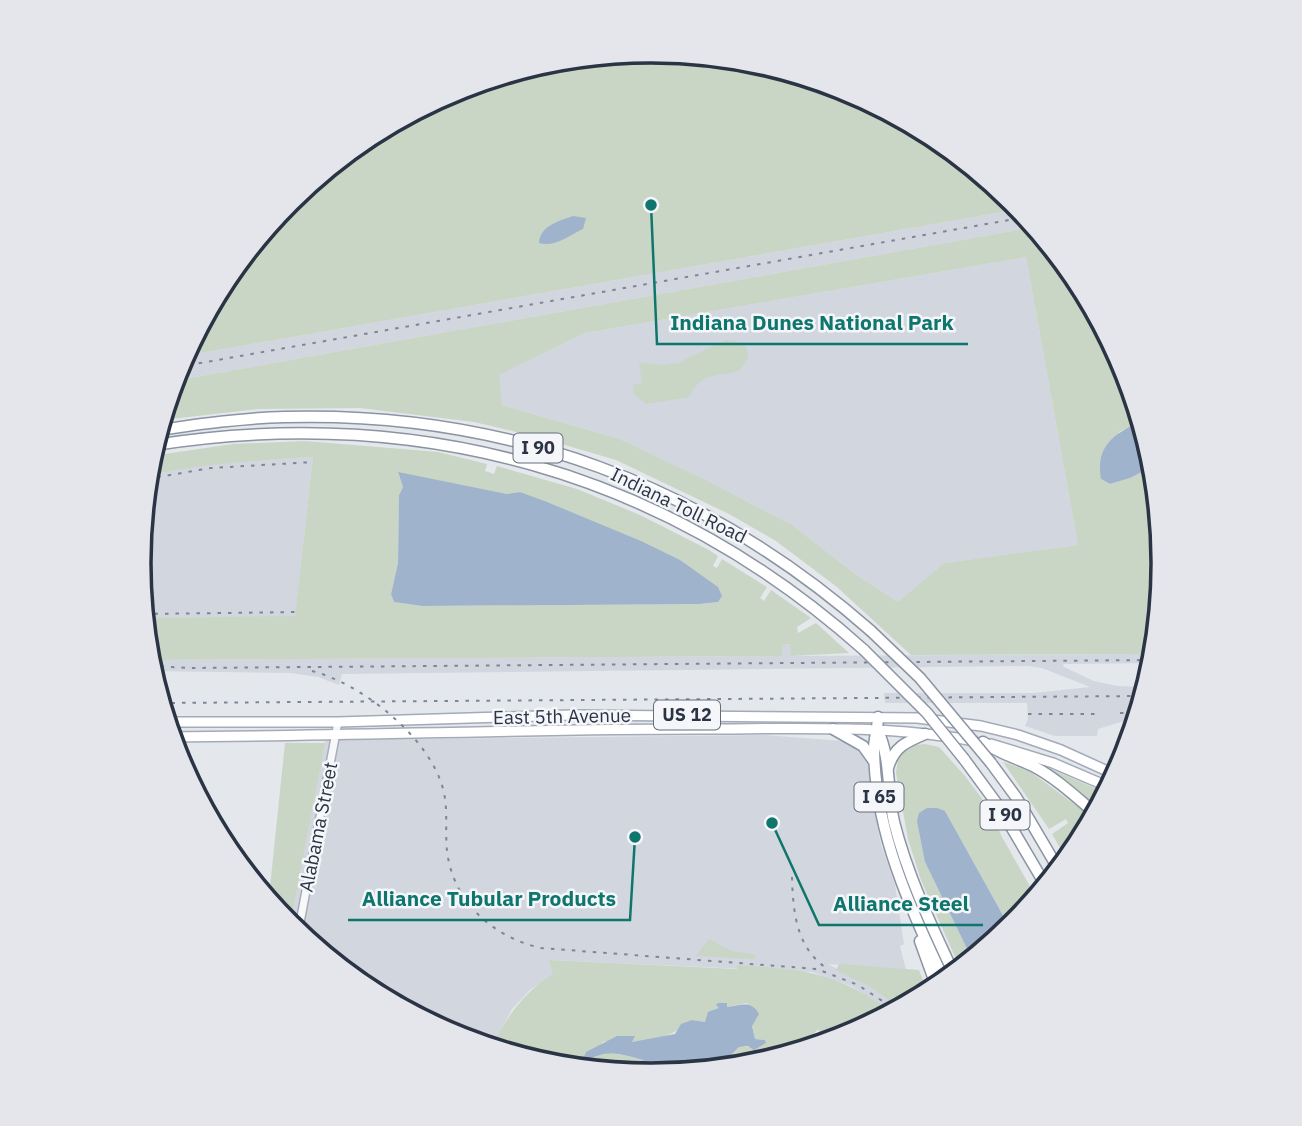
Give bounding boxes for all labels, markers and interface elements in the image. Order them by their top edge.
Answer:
callout: Indiana Dunes National Park [657,302,968,344]
text: Indiana Dunes National Park [670,308,955,336]
road number: I 90 [514,434,562,462]
street label: Indiana Toll Road [607,462,751,548]
road number: US 12 [654,700,720,730]
street label: East 5th Avenue [493,703,631,729]
street label: Alabama Street [294,760,342,894]
road number: I 65 [854,782,903,812]
road number: I 90 [981,800,1030,830]
callout: Alliance Tubular Products [348,878,630,920]
callout: Alliance Steel [819,883,983,925]
text: Alliance Tubular Products [362,884,616,912]
text: Alliance Steel [833,889,969,917]

